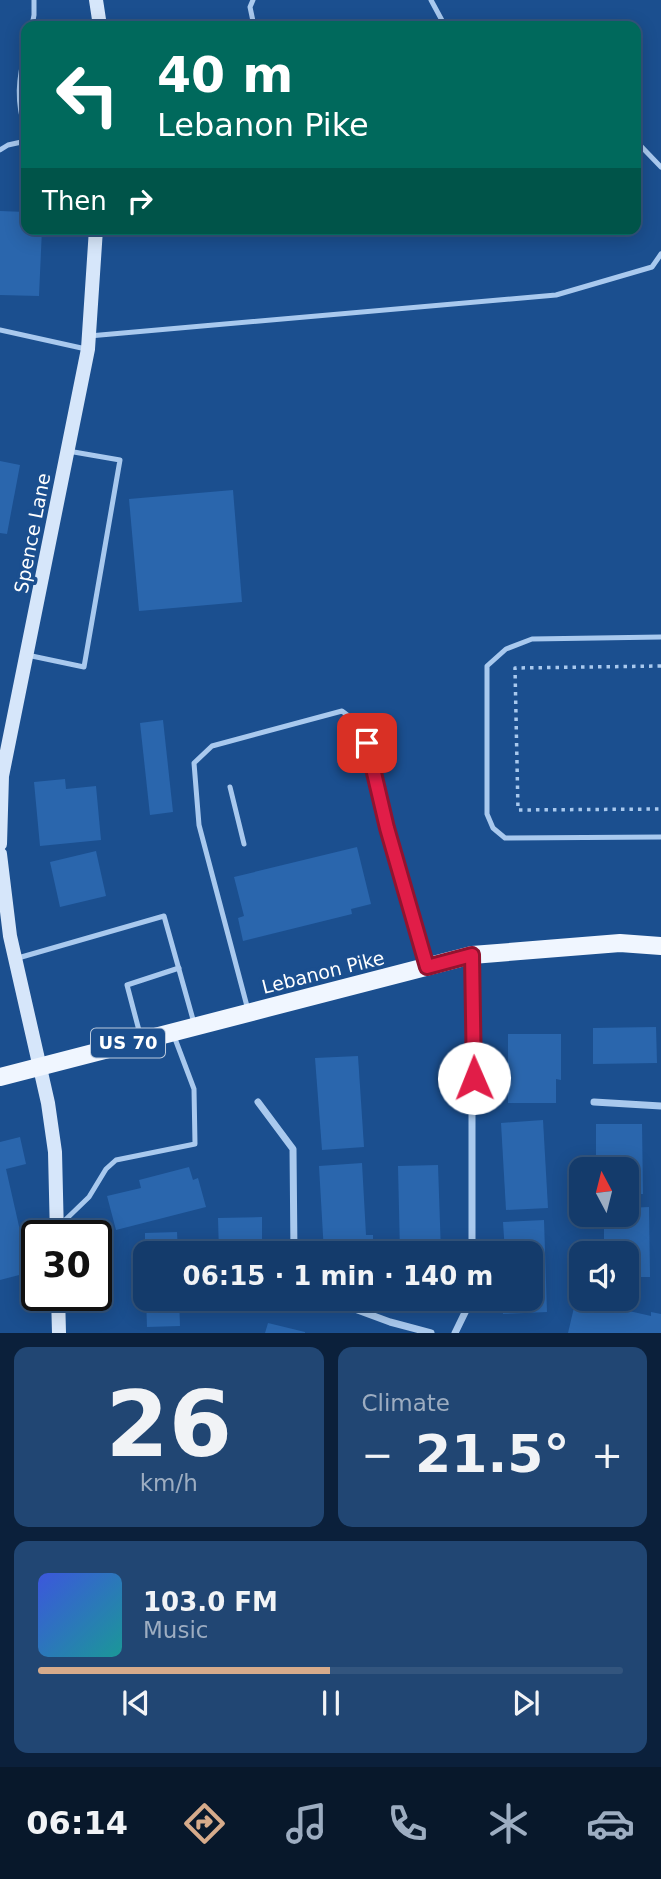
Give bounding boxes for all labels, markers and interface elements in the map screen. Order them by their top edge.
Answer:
text: 40 m [157,47,293,104]
icon: left [42,49,133,140]
text: Lebanon Pike [157,106,369,144]
icon: right [121,182,159,220]
text: Then [42,186,107,216]
street label: Spence Lane [10,471,54,595]
pin [337,713,397,773]
icon: arrive [348,724,386,762]
street label: Lebanon Pike [259,946,387,998]
road number: US 70 [91,1028,165,1058]
position arrow [437,1041,511,1115]
north arrow [569,1157,639,1227]
map controls [569,1157,639,1311]
speed limit sign: 30 [21,1220,112,1311]
button: sound [569,1241,639,1311]
text: 06:15 · 1 min · 140 m [183,1261,493,1291]
text: 26 [105,1372,232,1477]
text: Climate [362,1390,450,1416]
text: 21.5° [415,1424,569,1484]
text: − [362,1433,393,1477]
text: + [591,1433,623,1477]
text: km/h [140,1470,198,1496]
text: 103.0 FM [143,1587,278,1617]
text: Music [143,1617,208,1643]
icon: previous [117,1684,155,1722]
icon: pause [312,1684,350,1722]
icon: next [507,1684,545,1722]
icon: directions [180,1799,229,1848]
icon: music [282,1799,331,1848]
icon: phone [383,1799,432,1848]
icon: climate [484,1799,533,1848]
icon: car [586,1799,635,1848]
text: 06:14 [26,1804,128,1842]

